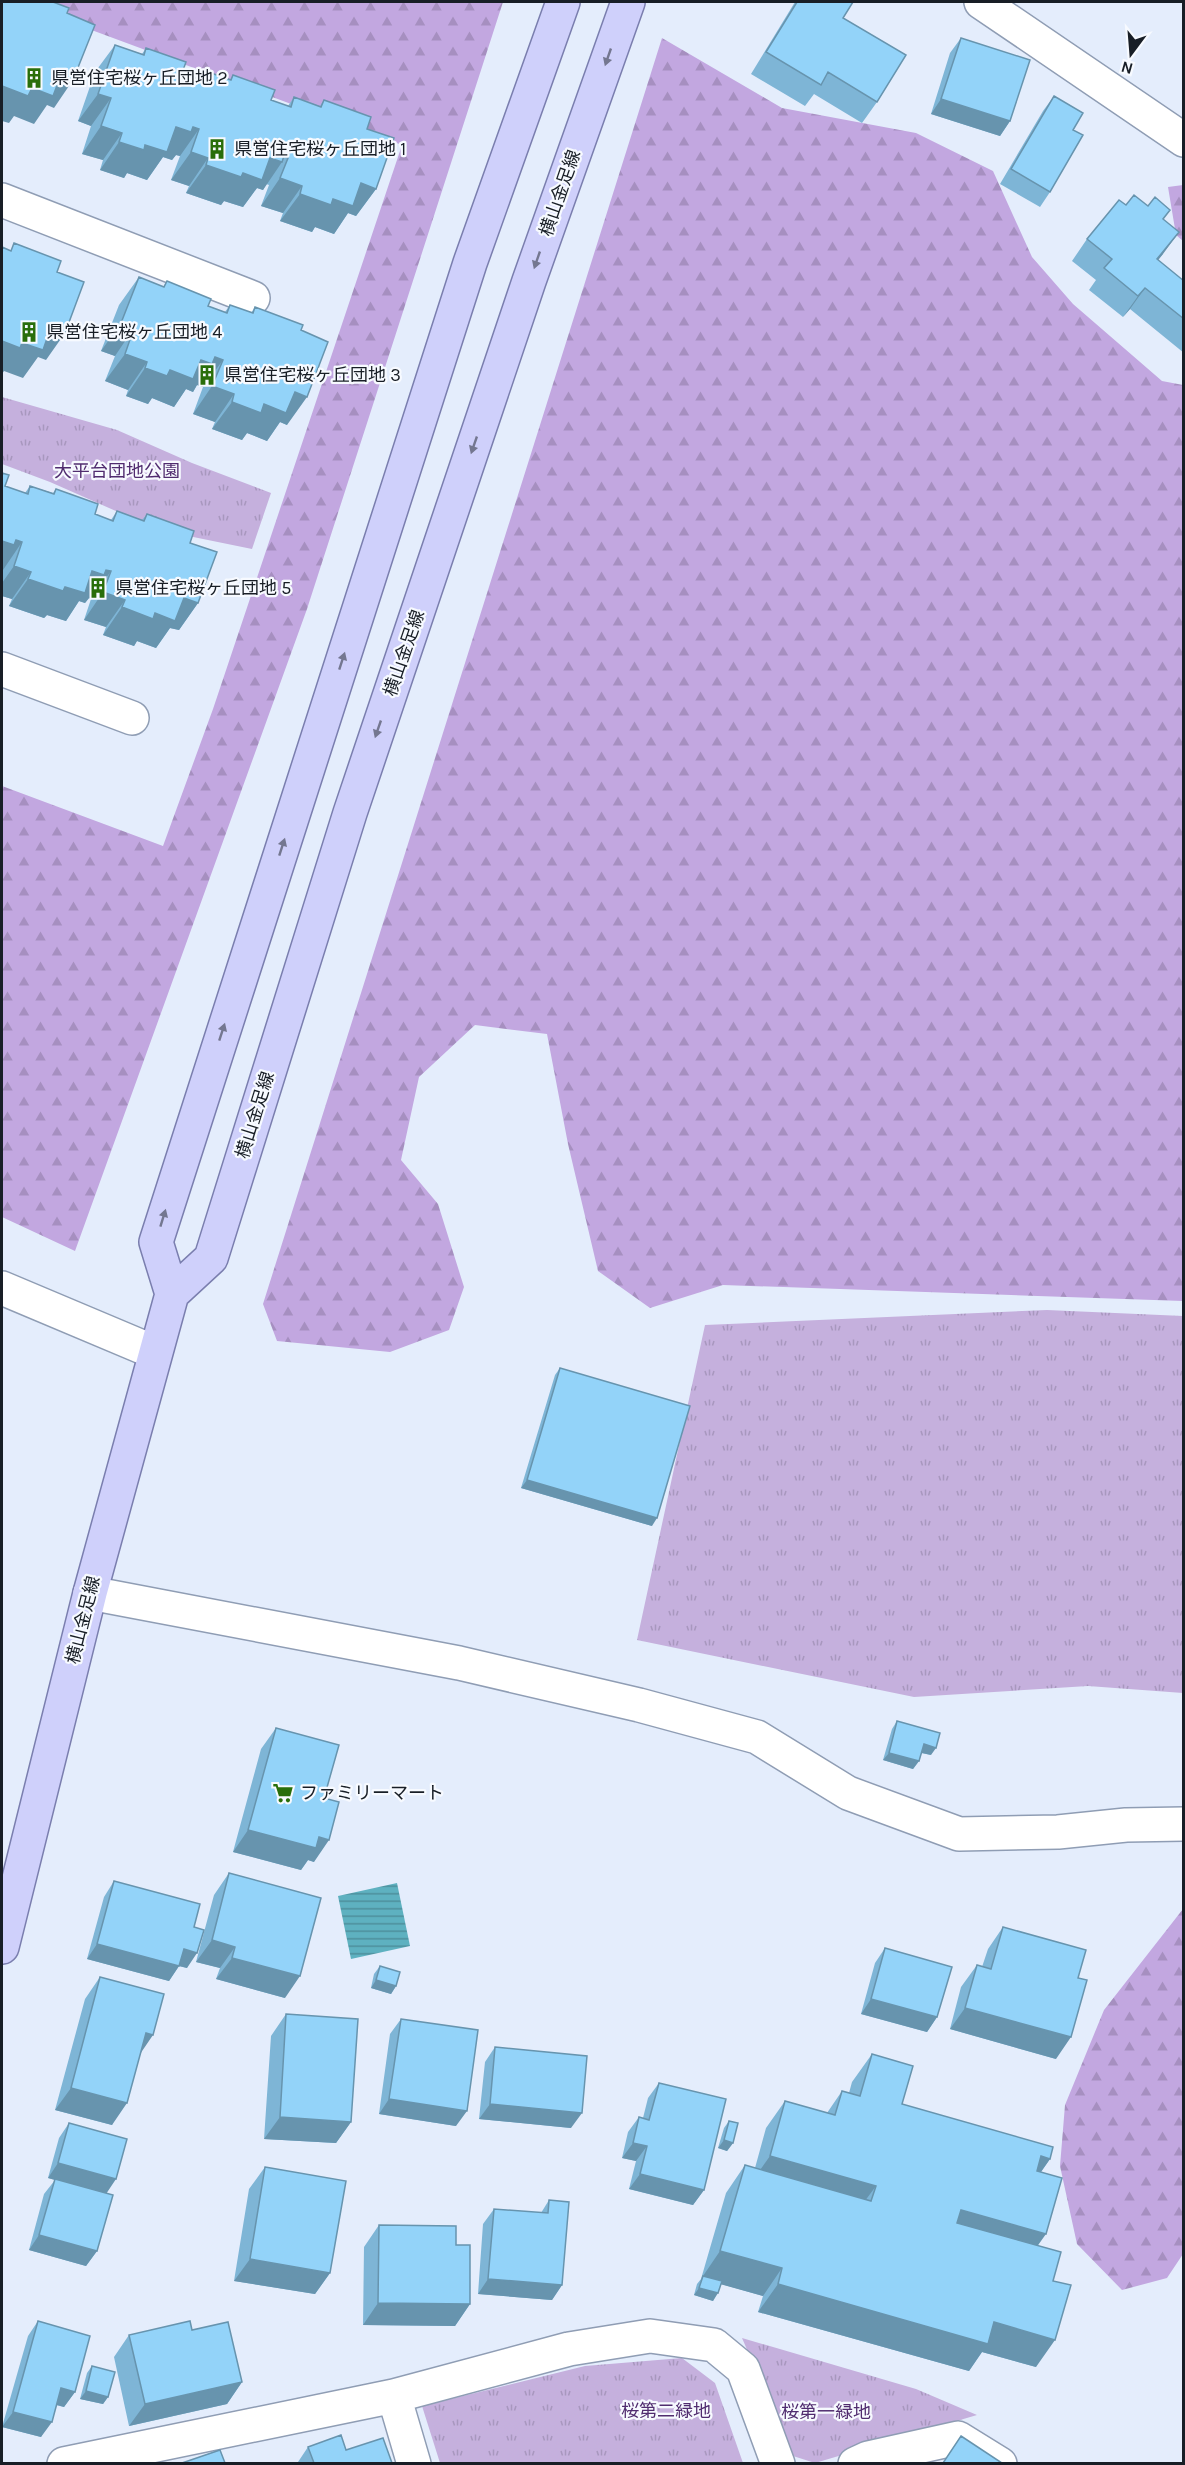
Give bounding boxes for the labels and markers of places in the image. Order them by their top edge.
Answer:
building icon: 県営住宅桜ヶ丘団地 2 [22,66,46,90]
place label: 県営住宅桜ヶ丘団地 2 [51,67,228,89]
building icon: 県営住宅桜ヶ丘団地 1 [205,137,229,161]
place label: 県営住宅桜ヶ丘団地 1 [234,138,406,160]
building icon: 県営住宅桜ヶ丘団地 4 [17,320,41,344]
place label: 県営住宅桜ヶ丘団地 4 [46,321,222,343]
building icon: 県営住宅桜ヶ丘団地 3 [195,363,219,387]
place label: 県営住宅桜ヶ丘団地 3 [224,364,401,386]
building icon: 県営住宅桜ヶ丘団地 5 [86,576,110,600]
place label: 県営住宅桜ヶ丘団地 5 [115,577,291,599]
supermarket icon: ファミリーマート [271,1781,295,1805]
place label: ファミリーマート [300,1782,444,1804]

